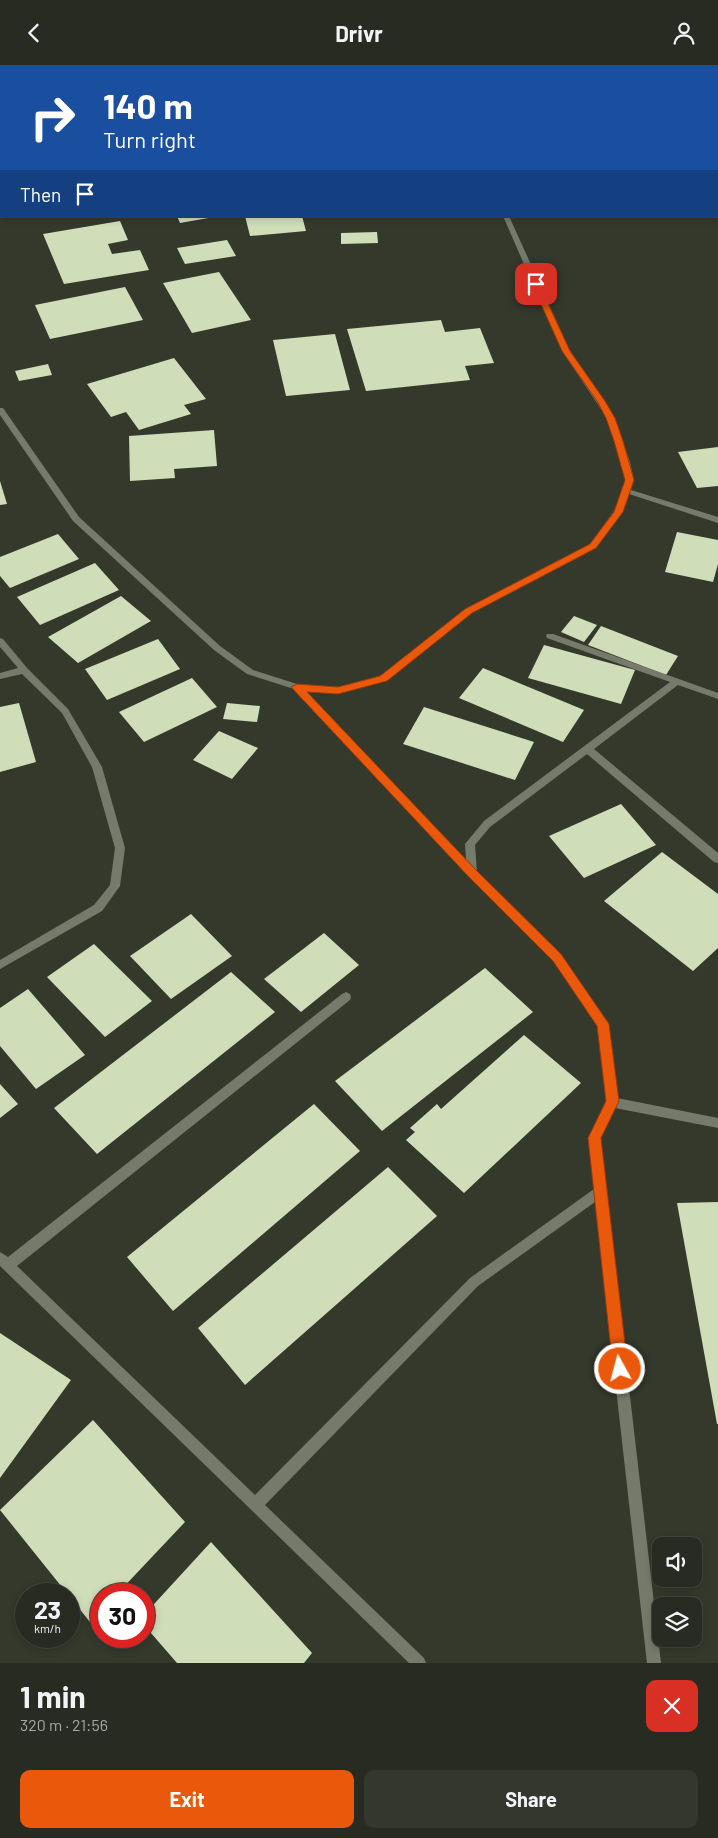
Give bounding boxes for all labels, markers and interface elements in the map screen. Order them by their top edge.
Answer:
icon: back [20,19,48,47]
icon: person [670,19,698,47]
text: Drivr [335,20,383,46]
text: 140 m [103,84,193,126]
icon: right [20,85,85,150]
text: Turn right [103,126,196,152]
icon: arrive [71,180,99,208]
text: Then [20,183,61,206]
pin [515,263,557,305]
icon: arrive [522,270,550,298]
position arrow [593,1342,645,1394]
map controls [652,1537,702,1647]
button: sound [652,1537,702,1587]
speed limit sign: 30 [90,1583,155,1648]
text: 23 [34,1594,61,1624]
button: layers [652,1597,702,1647]
text: km/h [34,1621,61,1635]
text: 1 min [20,1678,86,1714]
button: close [646,1680,698,1732]
text: 320 m · 21:56 [20,1715,108,1734]
button: Exit [20,1770,354,1828]
button: Share [364,1770,698,1828]

